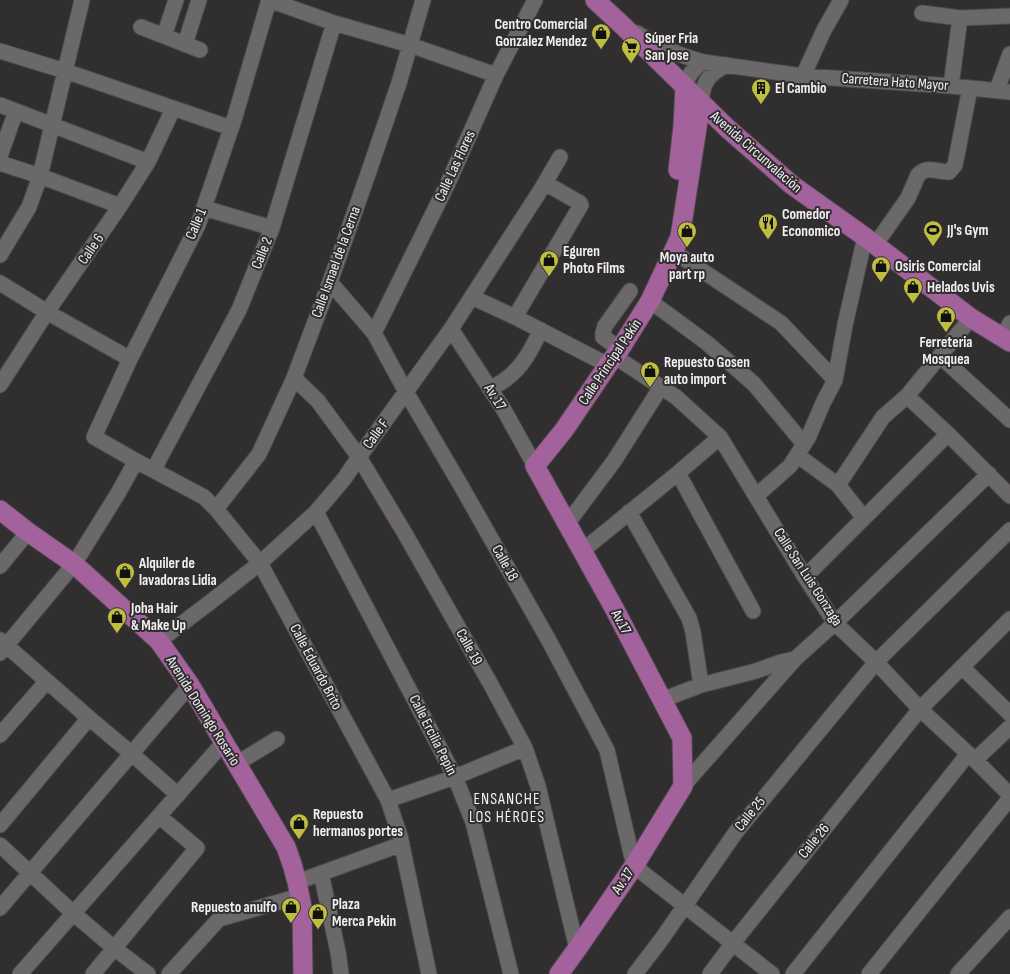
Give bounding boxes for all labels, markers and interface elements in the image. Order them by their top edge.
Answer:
place label: Centro Comercial Gonzalez Mendez [494,15,587,51]
shop icon: Centro Comercial Gonzalez Mendez [590,22,612,50]
place label: Súper Fria San Jose [645,29,698,65]
supermarket icon: Súper Fria San Jose [620,36,642,64]
street label: Carretera Hato Mayor [841,69,950,95]
building icon: El Cambio [750,77,772,105]
place label: El Cambio [775,79,827,98]
street label: Avenida Circunvalación [705,106,806,197]
street label: Calle Las Flores [430,128,480,204]
street label: Calle Ismael de la Cerna [307,204,365,320]
street label: Calle 1 [181,205,211,242]
place label: Comedor Economico [782,205,840,241]
restaurant icon: Comedor Economico [757,212,779,240]
sports icon: JJ's Gym [922,219,944,247]
shop icon: Moya auto part rp [676,220,698,248]
place label: JJ's Gym [946,221,988,240]
street label: Calle 6 [74,230,108,268]
street label: Calle 2 [247,234,277,272]
place label: Eguren Photo Films [563,242,625,278]
place label: Moya auto part rp [660,248,714,284]
shop icon: Eguren Photo Films [538,249,560,277]
shop icon: Osiris Comercial [870,255,892,283]
place label: Osiris Comercial [895,257,981,276]
shop icon: Helados Uvis [902,276,924,304]
place label: Helados Uvis [927,278,995,297]
shop icon: Ferreteria Mosquea [935,305,957,333]
street label: Calle Principal Pekín [574,315,646,409]
place label: Ferreteria Mosquea [920,333,972,369]
place label: Repuesto Gosen auto import [664,353,750,389]
shop icon: Repuesto Gosen auto import [639,360,661,388]
street label: Av. 17 [479,379,510,414]
street label: Calle F [359,415,393,453]
street label: Calle San Luis Gonzaga [769,524,847,630]
street label: Calle 18 [487,542,523,584]
place label: Alquiler de lavadoras Lidia [138,554,217,590]
shop icon: Alquiler de lavadoras Lidia [114,561,136,589]
place label: Joha Hair & Make Up [130,599,186,635]
street label: Av.17 [606,605,635,638]
shop icon: Joha Hair & Make Up [106,606,128,634]
street label: Calle Eduardo Brito [285,621,347,713]
street label: Calle 19 [451,625,487,669]
street label: Avenida Domingo Rosario [161,652,244,769]
street label: Calle Ercilia Pepín [405,692,461,778]
district label: ENSANCHE LOS HÉROES [469,790,545,827]
street label: Calle 25 [730,793,770,835]
place label: Repuesto hermanos portes [313,805,403,841]
shop icon: Repuesto hermanos portes [288,812,310,840]
street label: Calle 26 [794,820,834,862]
street label: Av. 17 [607,864,639,899]
place label: Plaza Merca Pekin [332,895,396,931]
shop icon: Repuesto anulfo [280,896,302,924]
place label: Repuesto anulfo [191,898,277,917]
shop icon: Plaza Merca Pekin [307,902,329,930]

